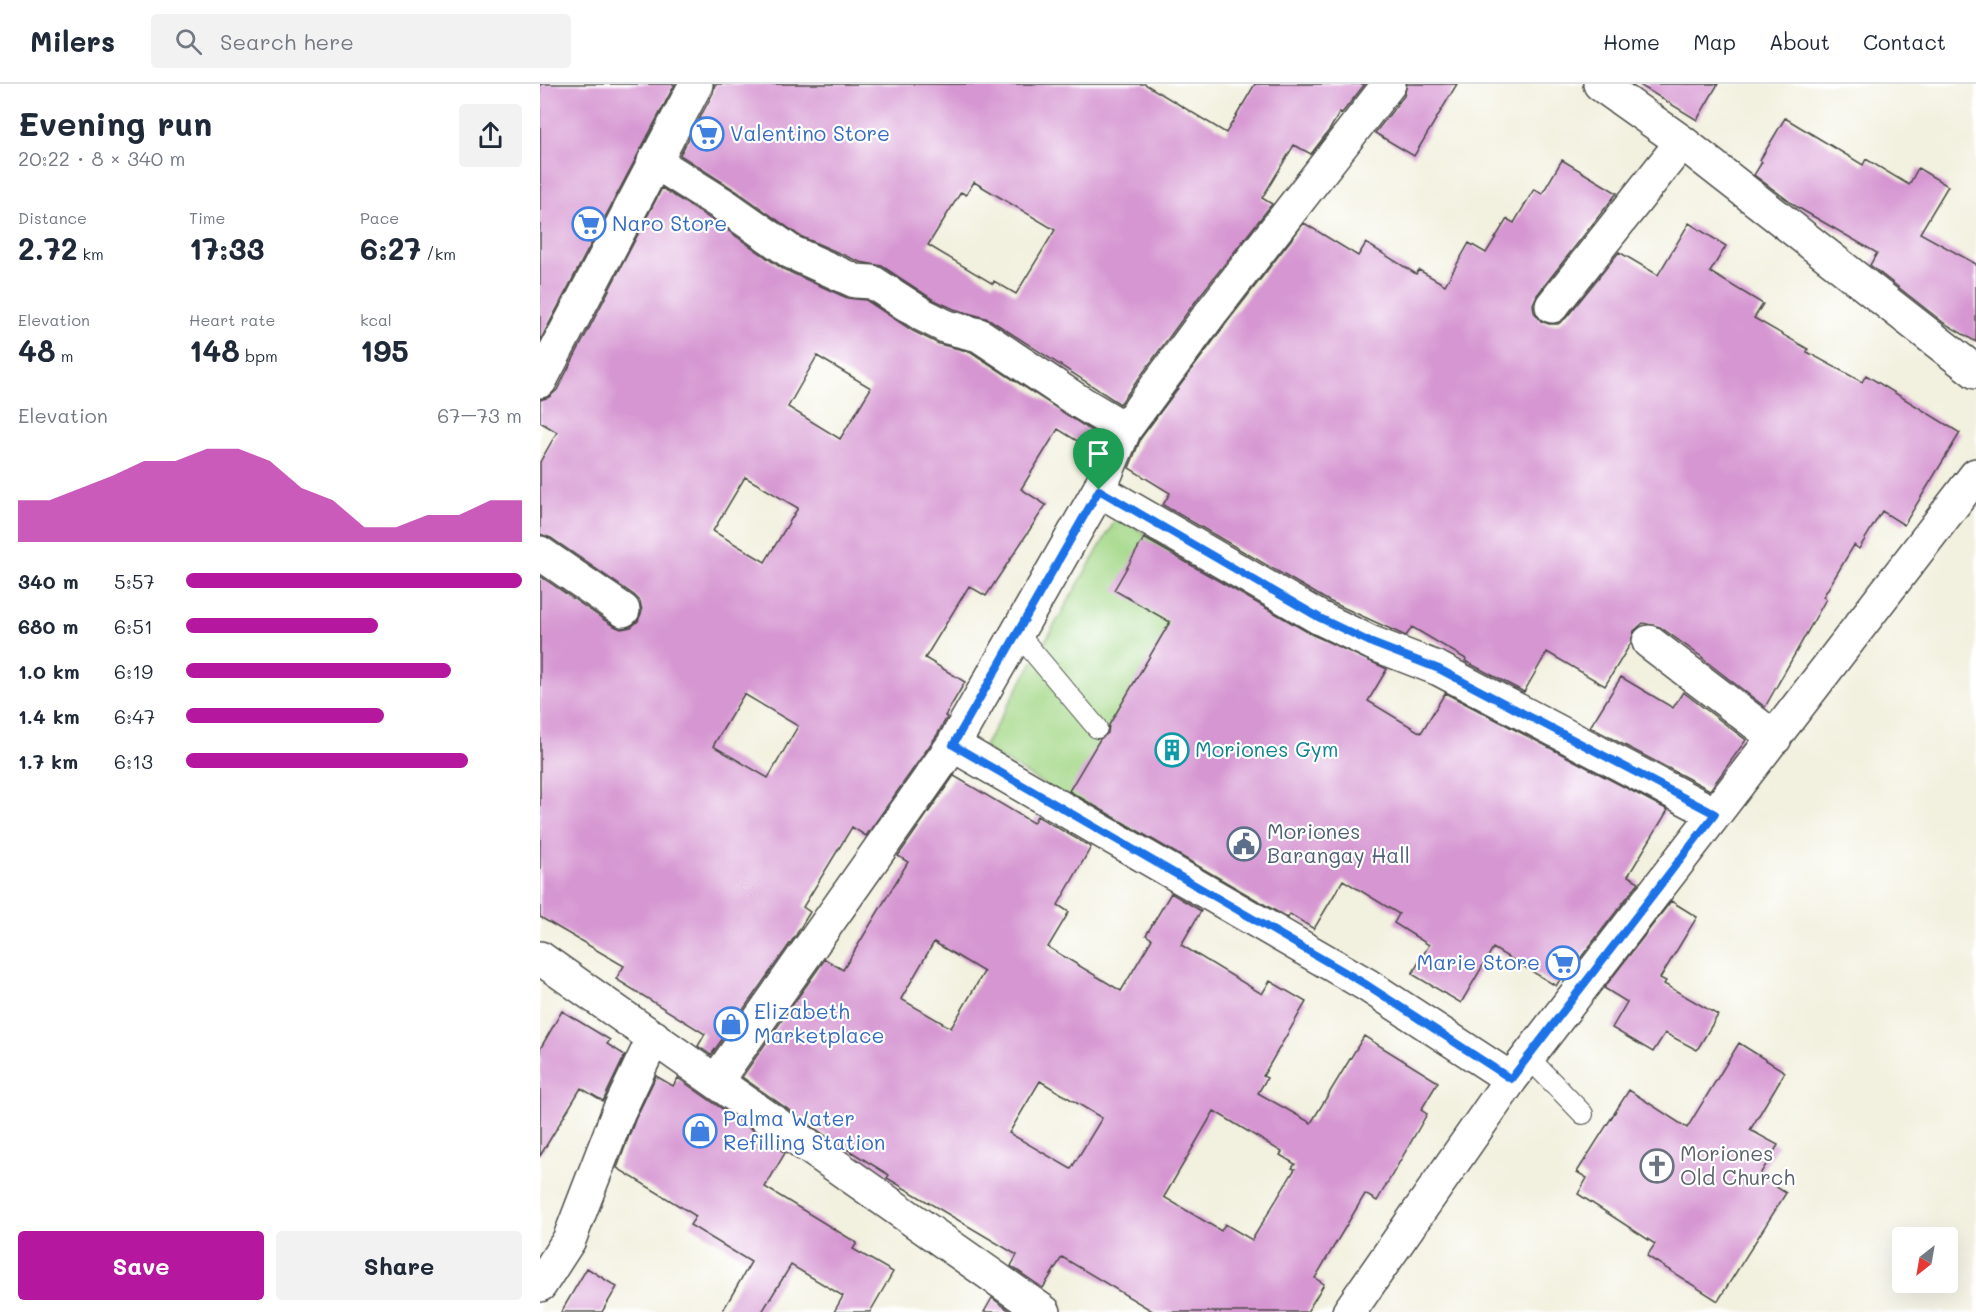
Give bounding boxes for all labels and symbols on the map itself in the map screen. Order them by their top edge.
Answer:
supermarket icon: Valentino Store [689,116,725,152]
place label: Valentino Store [730,119,890,146]
supermarket icon: Naro Store [571,206,607,242]
place label: Naro Store [612,209,727,236]
pin [1073,428,1124,490]
building icon: Moriones Gym [1154,732,1190,768]
place label: Moriones Gym [1195,735,1338,762]
place label: Moriones Barangay Hall [1267,817,1410,868]
public building icon: Moriones Barangay Hall [1226,826,1262,862]
supermarket icon: Marie Store [1545,945,1581,981]
place label: Marie Store [1416,948,1540,975]
place label: Elizabeth Marketplace [754,997,884,1048]
shop icon: Elizabeth Marketplace [713,1006,749,1042]
place label: Palma Water Refilling Station [723,1104,885,1155]
shop icon: Palma Water Refilling Station [682,1113,718,1149]
place label: Moriones Old Church [1680,1139,1795,1190]
church icon: Moriones Old Church [1639,1148,1675,1184]
north arrow [1892,1227,1958,1293]

